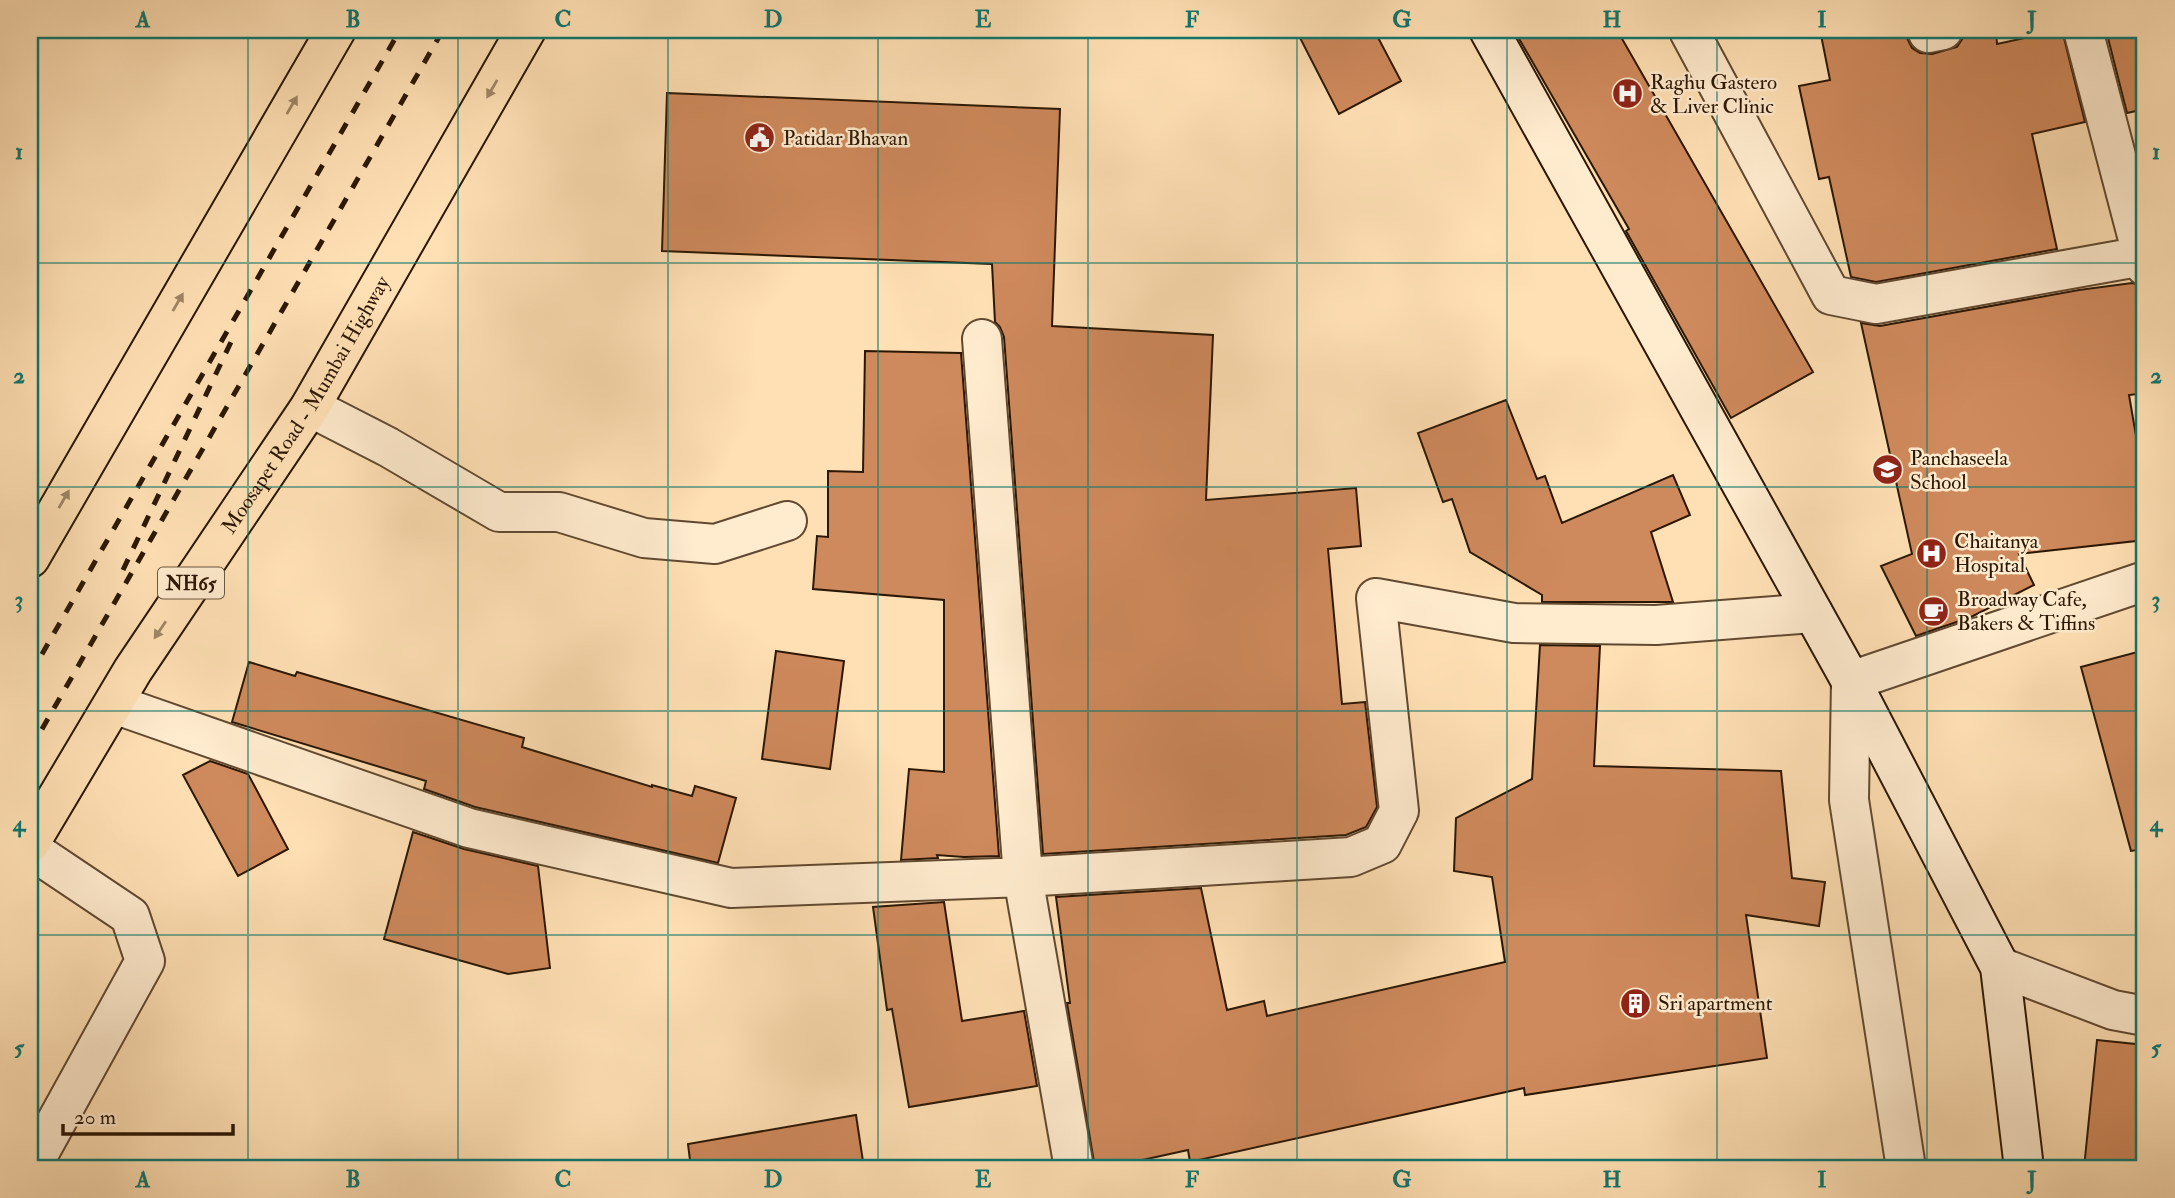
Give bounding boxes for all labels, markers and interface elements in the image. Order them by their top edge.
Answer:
text: A [135,5,151,34]
text: B [345,5,361,34]
text: C [555,5,571,34]
text: D [764,5,782,34]
text: E [975,5,992,34]
text: F [1185,5,1200,34]
text: G [1392,5,1412,34]
text: H [1603,5,1622,34]
text: I [1817,5,1827,34]
text: J [2026,5,2037,35]
place label: Raghu Gastero & Liver Clinic [1650,69,1777,120]
hospital icon: Raghu Gastero & Liver Clinic [1610,77,1644,111]
one-way arrow [486,79,498,99]
one-way arrow [286,96,298,115]
public building icon: Patidar Bhavan [743,121,777,155]
place label: Patidar Bhavan [783,125,909,152]
text: 1 [15,137,23,166]
text: 1 [2152,137,2160,166]
street label: Moosapet Road - Mumbai Highway [216,271,397,539]
one-way arrow [172,293,184,312]
text: 2 [13,361,25,390]
text: 2 [2150,361,2162,390]
place label: Panchaseela School [1910,445,2008,496]
school or university icon: Panchaseela School [1870,453,1904,487]
one-way arrow [58,490,70,509]
place label: Chaitanya Hospital [1954,528,2039,579]
hospital icon: Chaitanya Hospital [1914,536,1948,570]
road number: NH65 [158,568,224,598]
text: 3 [15,585,23,614]
text: 3 [2152,585,2160,614]
place label: Broadway Cafe, Bakers & Tiffins [1957,586,2095,637]
cafe icon: Broadway Cafe, Bakers & Tiffins [1917,594,1951,628]
one-way arrow [153,621,167,639]
text: 4 [12,809,27,838]
text: 4 [2149,809,2164,838]
building icon: Sri apartment [1618,986,1652,1020]
place label: Sri apartment [1658,990,1773,1017]
text: 5 [14,1033,25,1062]
text: 5 [2151,1033,2162,1062]
scale bar [63,1093,233,1137]
text: 20 m [74,1104,116,1131]
text: A [135,1165,151,1194]
text: B [345,1165,361,1194]
text: C [555,1165,571,1194]
text: D [764,1165,782,1194]
text: E [975,1165,992,1194]
text: F [1185,1165,1200,1194]
text: G [1392,1165,1412,1194]
text: H [1603,1165,1622,1194]
text: I [1817,1165,1827,1194]
text: J [2026,1165,2037,1195]

